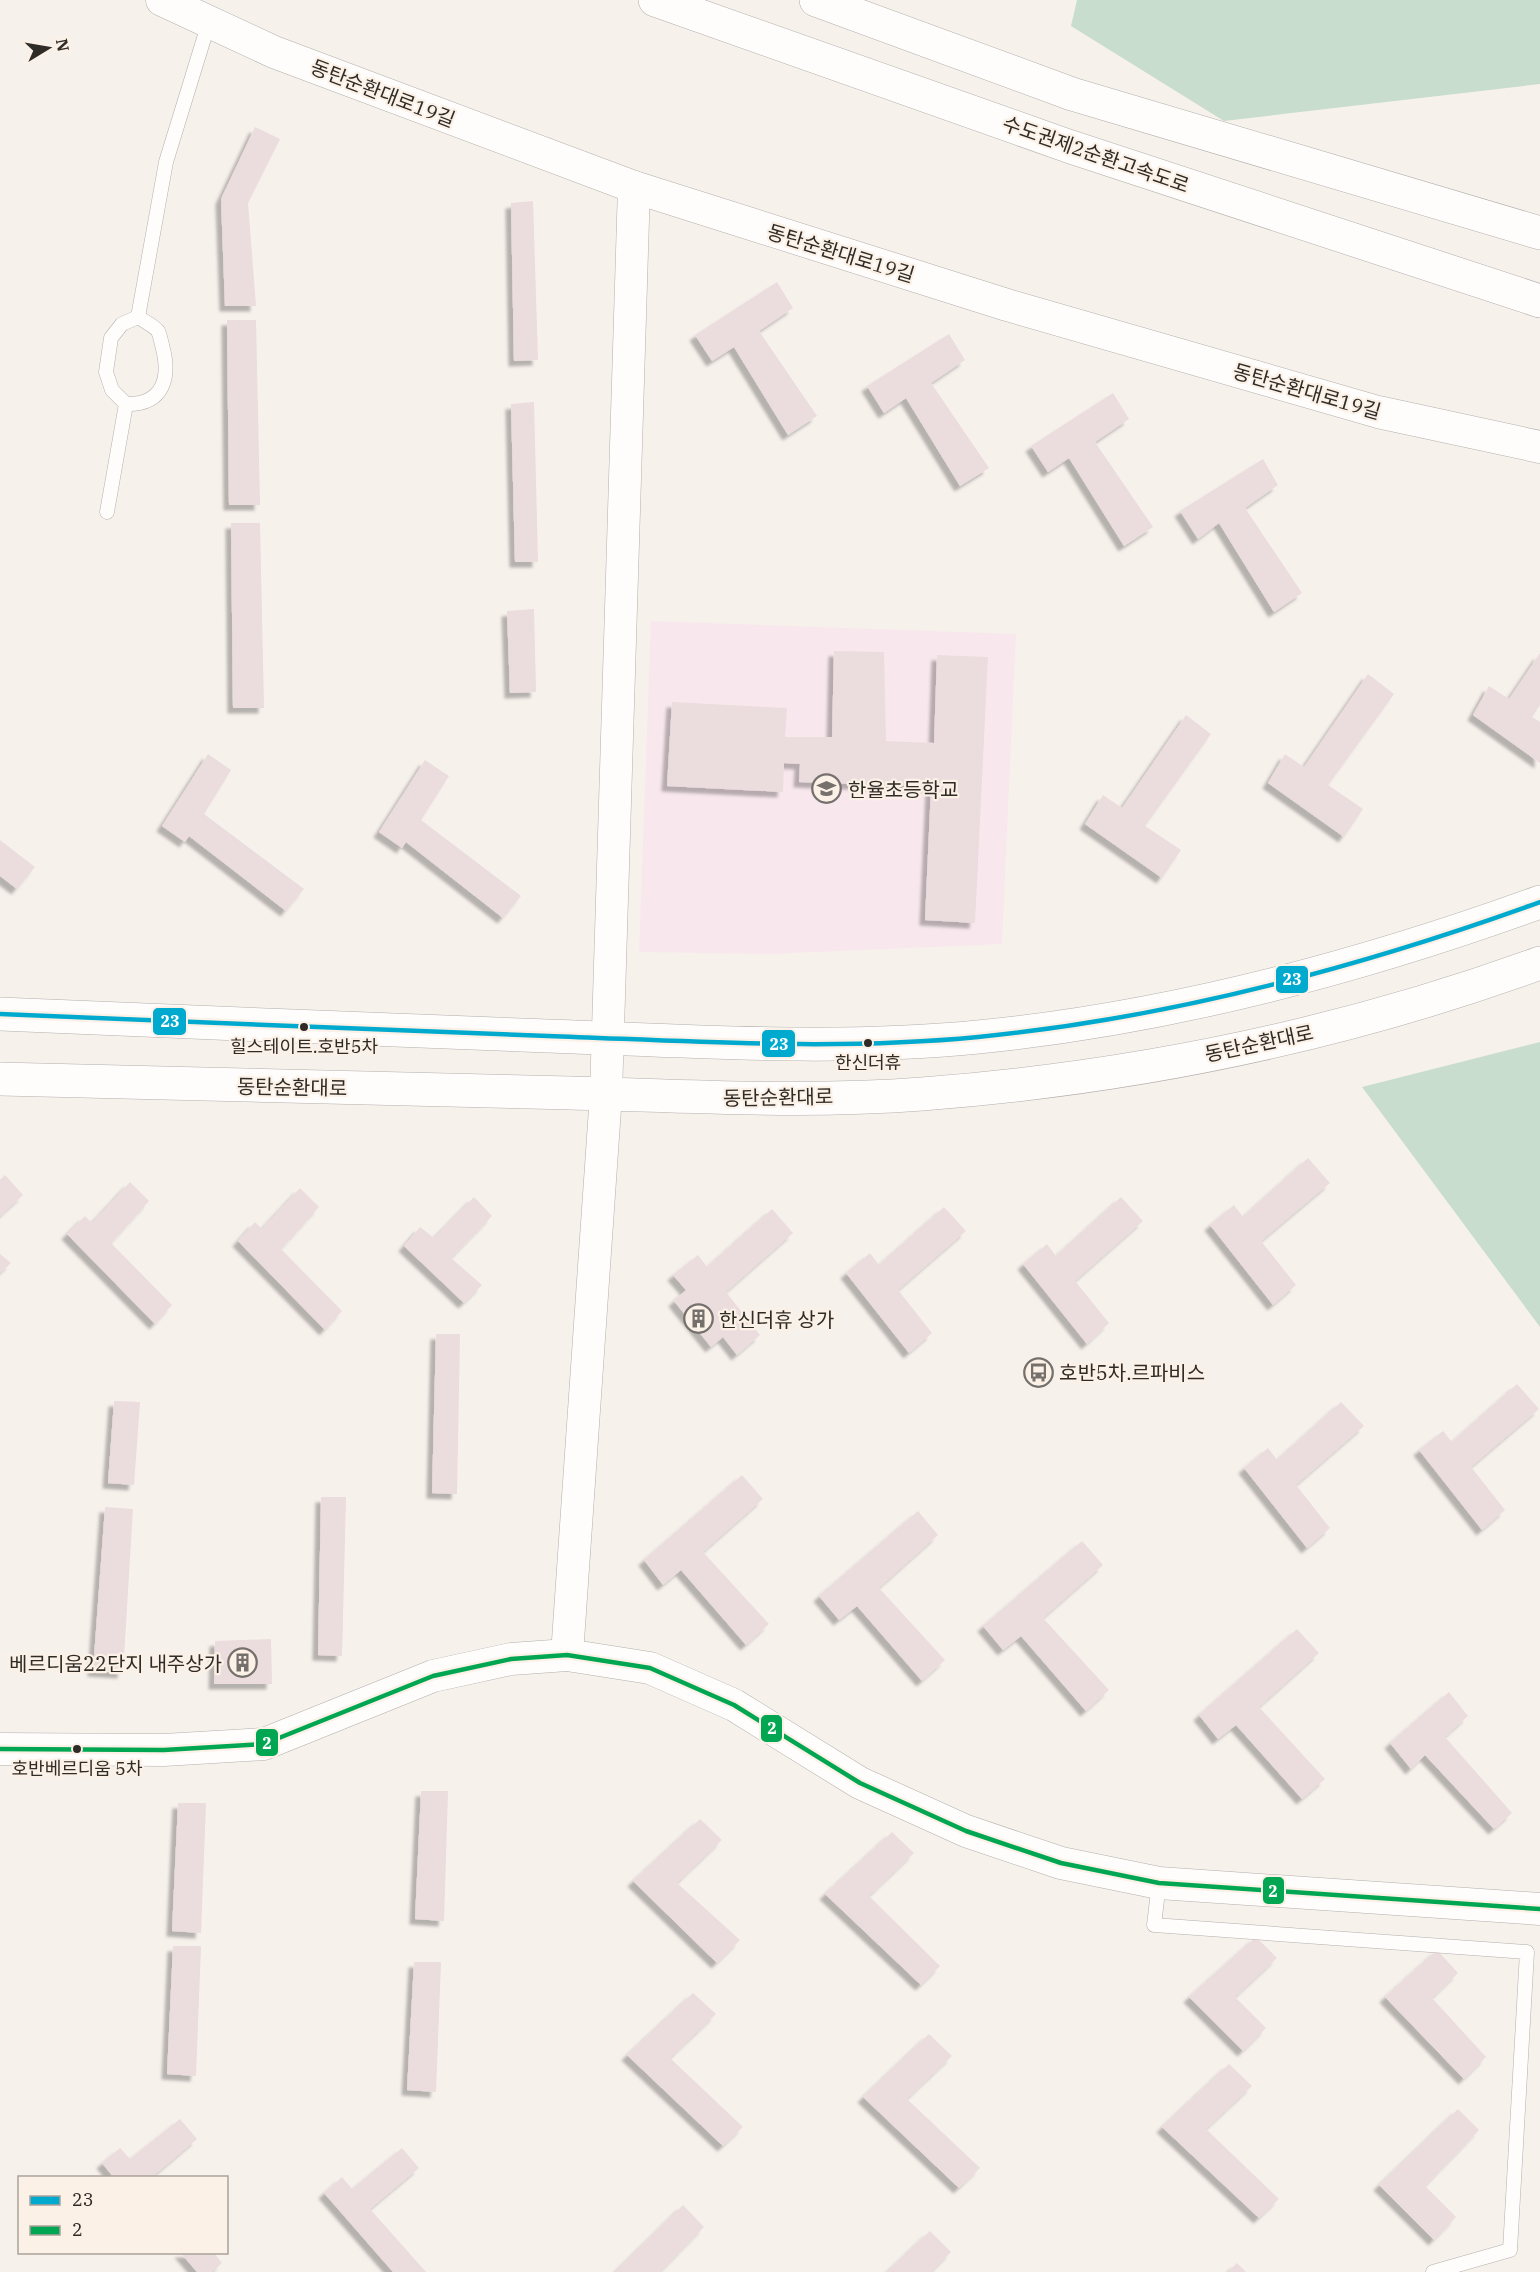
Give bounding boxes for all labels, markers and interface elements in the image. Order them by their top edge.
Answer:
north arrow [18,18,78,78]
text: N [52,37,74,53]
street label: 동탄순환대로19길 [307,53,459,133]
street label: 수도권제2순환고속도로 [999,109,1193,199]
street label: 동탄순환대로19길 [764,218,918,288]
street label: 동탄순환대로19길 [1230,357,1384,425]
school or university icon: 한율초등학교 [811,773,843,805]
place label: 한율초등학교 [848,776,958,803]
line badge: 23 [1275,965,1309,994]
text: 23 [1282,969,1302,989]
line badge: 23 [152,1007,187,1036]
text: 23 [160,1011,180,1031]
street label: 동탄순환대로 [1202,1018,1316,1068]
marker: 힐스테이트.호반5차 [298,1021,310,1033]
line badge: 23 [761,1029,796,1058]
text: 23 [769,1034,789,1054]
place label: 힐스테이트.호반5차 [230,1035,378,1058]
marker: 한신더휴 [862,1037,874,1049]
place label: 한신더휴 [835,1051,901,1074]
street label: 동탄순환대로 [237,1073,347,1101]
street label: 동탄순환대로 [723,1083,833,1111]
building icon: 한신더휴 상가 [682,1303,714,1335]
place label: 한신더휴 상가 [719,1306,834,1333]
bus stop icon: 호반5차.르파비스 [1022,1356,1054,1388]
place label: 호반5차.르파비스 [1059,1359,1205,1386]
building icon: 베르디움22단지 내주상가 [227,1647,259,1679]
place label: 베르디움22단지 내주상가 [9,1650,222,1677]
line badge: 2 [760,1714,783,1743]
text: 2 [767,1718,777,1738]
line badge: 2 [255,1728,279,1757]
text: 2 [262,1733,272,1753]
marker: 호반베르디움 5차 [71,1743,83,1755]
place label: 호반베르디움 5차 [12,1757,143,1780]
line badge: 2 [1262,1876,1285,1905]
text: 2 [1268,1881,1278,1901]
legend [18,2176,228,2254]
text: 23 [72,2188,94,2211]
text: 2 [72,2218,83,2241]

